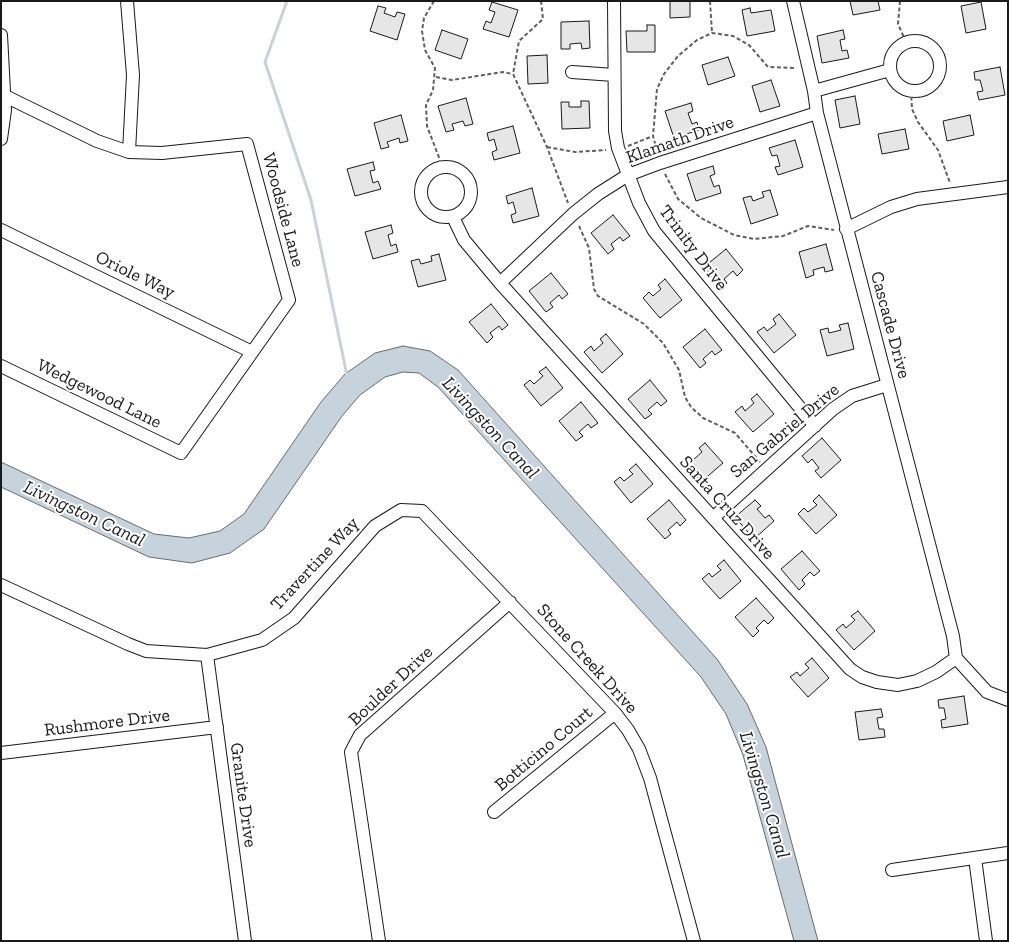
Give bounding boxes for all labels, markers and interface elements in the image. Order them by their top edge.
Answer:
street label: Klamath Drive [623,111,737,169]
street label: Woodside Lane [257,151,309,269]
street label: Trinity Drive [654,201,732,295]
street label: Oriole Way [92,246,178,304]
street label: Cascade Drive [865,269,915,381]
street label: Wedgewood Lane [33,355,165,433]
water label: Livingston Canal [437,372,543,484]
street label: San Gabriel Drive [726,379,844,483]
street label: Santa Cruz Drive [675,452,779,564]
water label: Livingston Canal [20,476,148,552]
street label: Travertine Way [266,513,364,615]
street label: Stone Creek Drive [532,600,642,718]
street label: Boulder Drive [344,641,438,731]
street label: Botticino Court [491,702,597,796]
street label: Rushmore Drive [43,705,171,741]
water label: Livingston Canal [734,729,794,861]
street label: Granite Drive [225,741,261,849]

